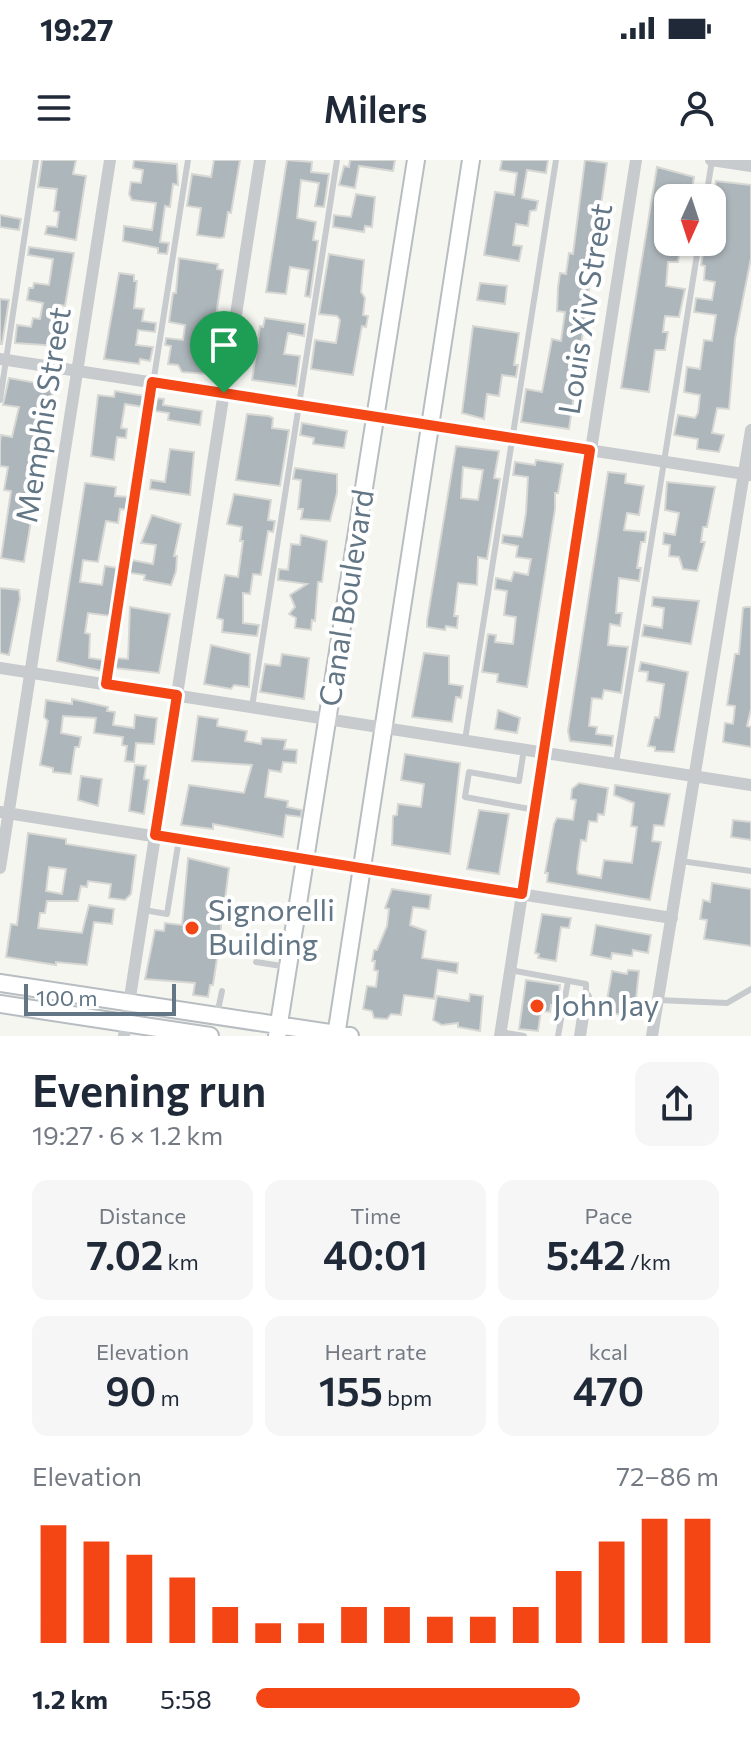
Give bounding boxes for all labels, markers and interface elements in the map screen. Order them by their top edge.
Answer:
text: 19:27 [40,10,113,47]
icon: menu [32,86,76,130]
text: Milers [324,86,427,130]
icon: person [675,86,719,130]
north arrow [654,184,726,256]
map controls [654,184,726,256]
street label: Louis Xiv Street [549,201,618,417]
street label: Memphis Street [6,304,77,525]
pin [190,311,258,393]
icon: arrive [202,323,246,367]
street label: Canal Boulevard [309,486,380,709]
place label: Signorelli Building [208,890,335,961]
marker: Signorelli Building [183,919,201,937]
scale bar [24,980,176,1016]
text: 100 m [36,984,98,1011]
place label: John Jay [553,985,659,1022]
marker: John Jay [528,997,546,1015]
text: Evening run [32,1062,266,1116]
button: share [635,1062,719,1146]
text: 19:27 · 6 × 1.2 km [32,1119,223,1150]
text: Distance [99,1202,186,1229]
text: Time [350,1202,401,1229]
text: Pace [585,1202,632,1229]
text: 7.02 [86,1229,163,1278]
text: 40:01 [323,1229,428,1278]
text: 5:42 [546,1229,626,1278]
text: km [163,1248,199,1275]
text: /km [626,1248,671,1275]
text: Elevation [96,1338,189,1365]
text: Heart rate [324,1338,427,1365]
text: kcal [589,1338,628,1365]
text: 90 [105,1365,156,1414]
text: 155 [319,1365,383,1414]
text: 470 [573,1365,644,1414]
text: m [156,1384,180,1411]
text: bpm [383,1384,432,1411]
text: Elevation [32,1460,142,1491]
text: 72–86 m [616,1460,719,1491]
text: 1.2 km [32,1683,108,1714]
text: 5:58 [160,1683,212,1714]

